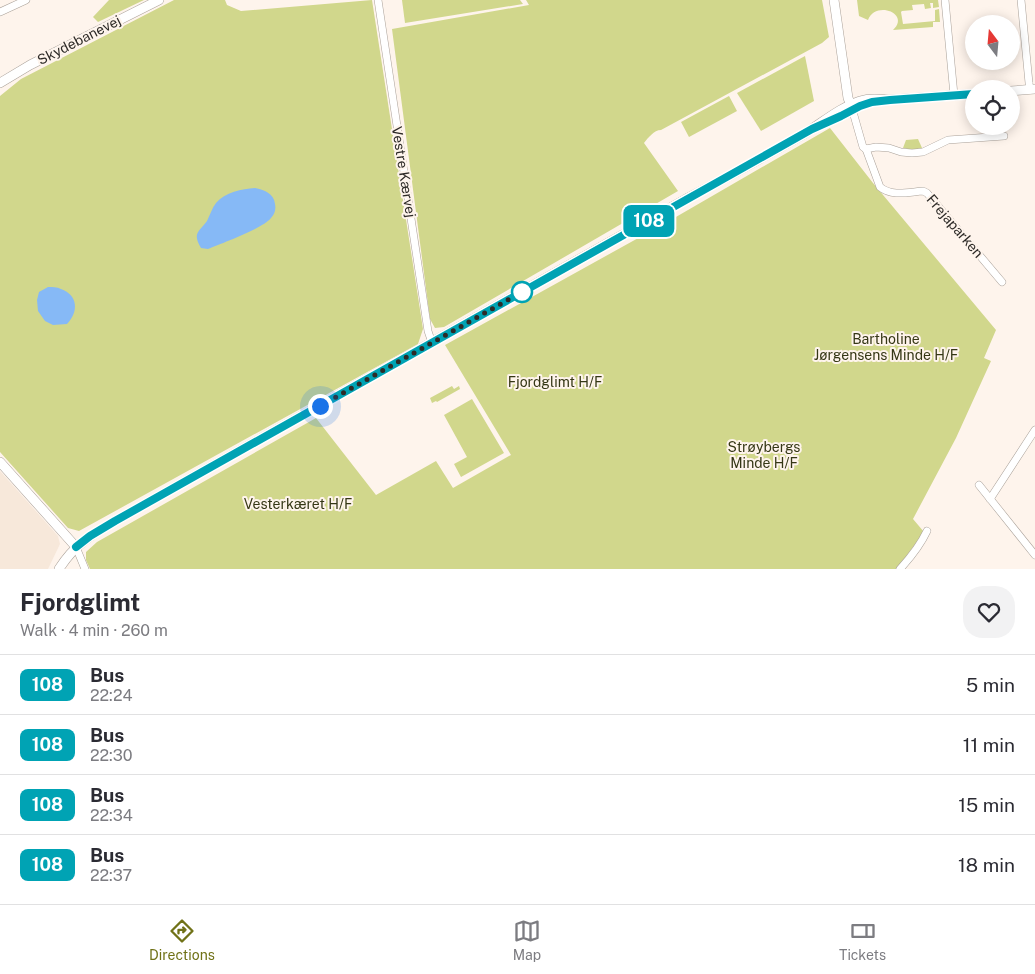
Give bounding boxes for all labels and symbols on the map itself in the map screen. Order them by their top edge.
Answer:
street label: Skydebanevej [35,12,123,68]
north arrow [965,15,1020,70]
street label: Vestre Kærvej [389,125,419,219]
street label: Frejaparken [923,191,987,261]
line badge: 108 [620,205,678,237]
unlabelled marker [511,281,533,303]
park label: Bartholine Jørgensens Minde H/F [814,331,958,363]
park label: Fjordglimt H/F [508,374,602,390]
your location [308,394,333,419]
park label: Strøybergs Minde H/F [728,439,800,471]
park label: Vesterkæret H/F [244,496,352,512]

